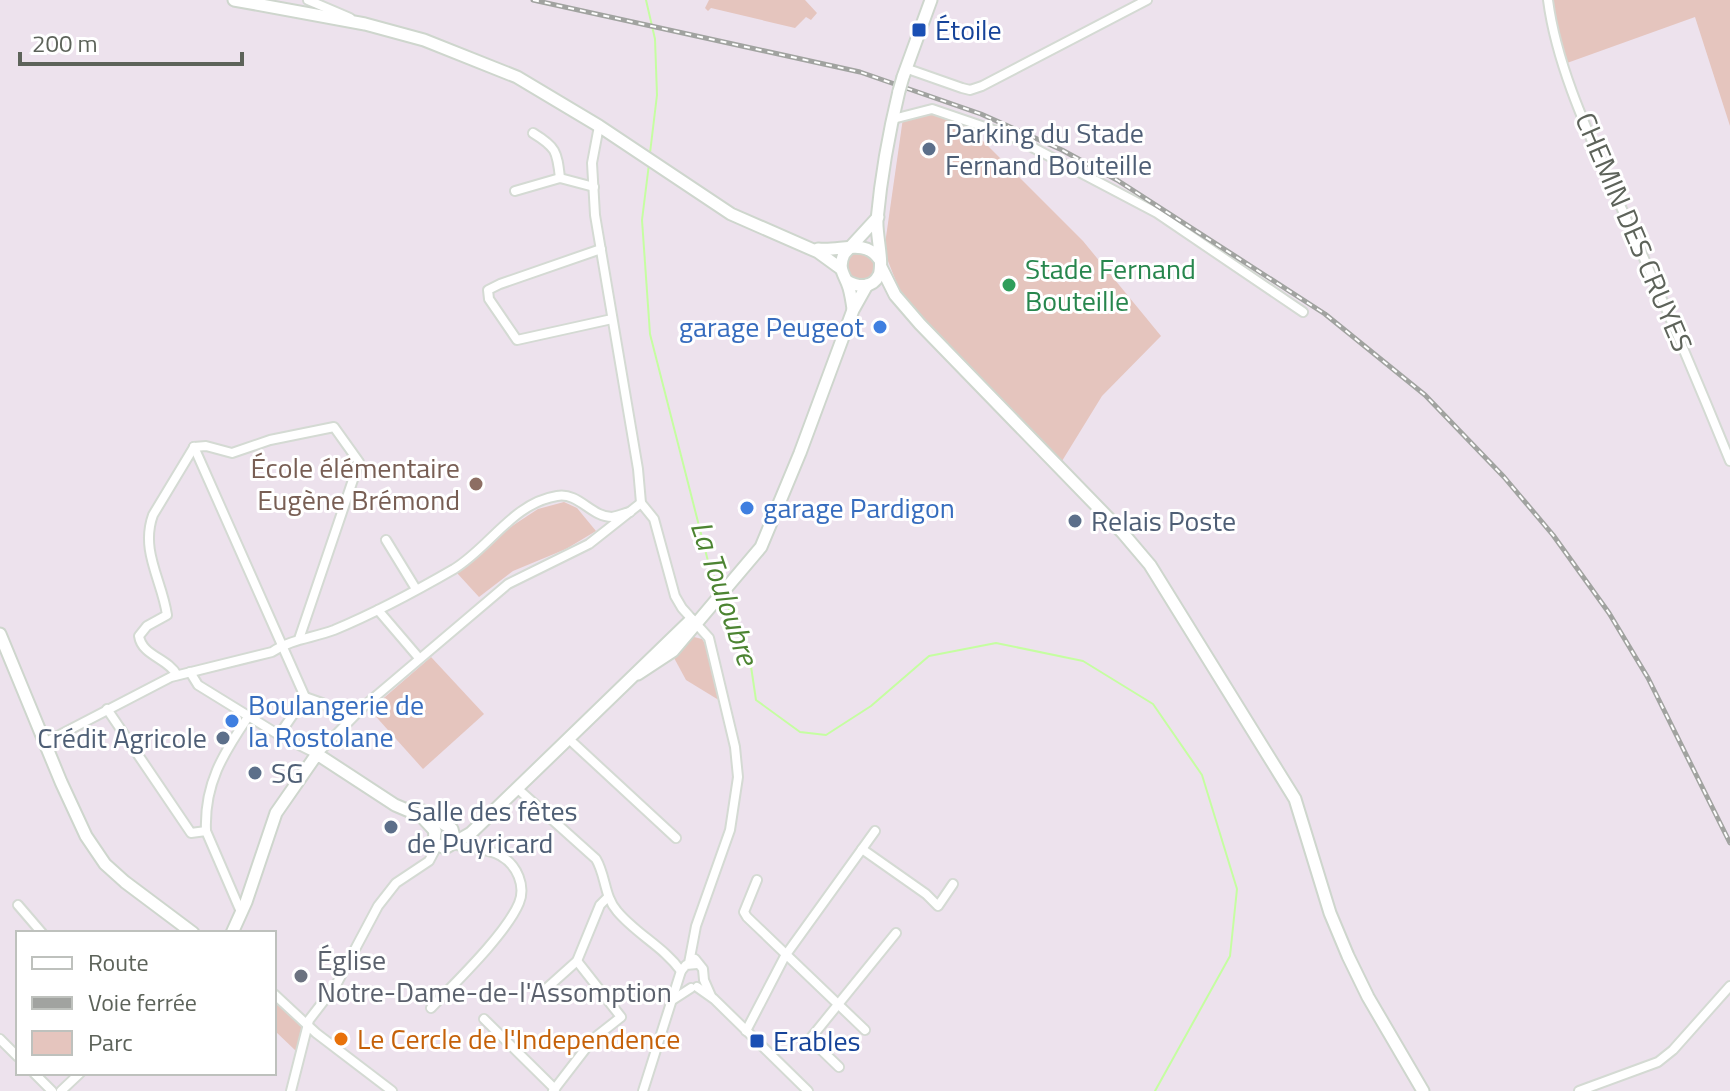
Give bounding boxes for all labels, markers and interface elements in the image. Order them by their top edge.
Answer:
place label: Étoile [935,8,1002,51]
scale bar [20,16,242,66]
marker: Étoile [910,21,928,39]
text: 200 m [32,25,98,61]
street label: CHEMIN DES CRUYES [1565,106,1704,358]
place label: Parking du Stade Fernand Bouteille [945,111,1152,186]
marker: Parking du Stade Fernand Bouteille [920,140,938,158]
place label: Stade Fernand Bouteille [1025,247,1196,322]
marker: Stade Fernand Bouteille [1000,276,1018,294]
place label: garage Peugeot [679,305,864,348]
marker: garage Peugeot [871,318,889,336]
place label: École élémentaire Eugène Brémond [250,446,460,521]
marker: École élémentaire Eugène Brémond [467,475,485,493]
place label: garage Pardigon [763,486,955,529]
marker: garage Pardigon [738,499,756,517]
place label: Relais Poste [1091,499,1236,542]
marker: Relais Poste [1066,512,1084,530]
water label: La Touloubre [679,514,772,673]
place label: Boulangerie de la Rostolane [248,683,424,758]
marker: Boulangerie de la Rostolane [223,712,241,730]
place label: Crédit Agricole [37,716,207,759]
marker: Crédit Agricole [214,729,232,747]
place label: SG [271,751,303,794]
marker: SG [246,764,264,782]
place label: Salle des fêtes de Puyricard [407,789,578,864]
marker: Salle des fêtes de Puyricard [382,818,400,836]
legend [16,931,276,1075]
place label: Église Notre-Dame-de-l'Assomption [317,938,672,1013]
text: Route [88,944,149,980]
marker: Église Notre-Dame-de-l'Assomption [292,967,310,985]
text: Voie ferrée [88,984,197,1020]
place label: Le Cercle de l'Independence [357,1017,680,1060]
place label: Erables [773,1019,861,1062]
text: Parc [88,1024,133,1060]
marker: Le Cercle de l'Independence [332,1030,350,1048]
marker: Erables [748,1032,766,1050]

